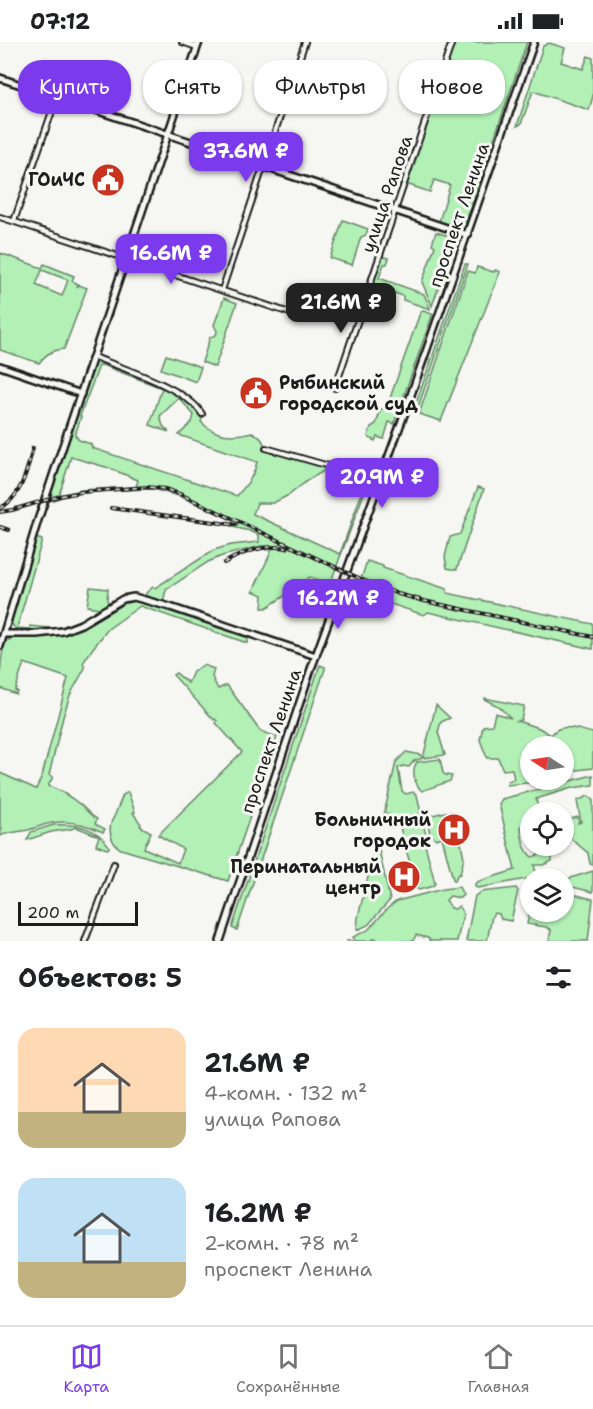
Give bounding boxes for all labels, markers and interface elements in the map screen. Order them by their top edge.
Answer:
text: 07:12 [30,7,90,36]
chip: Купить [18,60,131,114]
chip: Снять [143,60,242,114]
chip: Фильтры [254,60,387,114]
chip: Новое [399,60,505,114]
pin: 37.6M ₽ [191,132,301,183]
street label: улица Рапова [356,132,418,256]
text: 37.6M ₽ [203,138,289,164]
street label: проспект Ленина [423,140,495,290]
public building icon: ГОиЧС [90,162,126,198]
place label: ГОиЧС [28,168,85,192]
pin: 16.6M ₽ [116,234,226,285]
text: 16.6M ₽ [130,240,212,266]
pin: 21.6M ₽ [286,283,396,334]
text: 21.6M ₽ [300,289,382,315]
place label: Рыбинский городской суд [279,371,418,416]
public building icon: Рыбинский городской суд [238,375,274,411]
pin: 20.9M ₽ [327,458,437,509]
text: 20.9M ₽ [340,464,425,490]
pin: 16.2M ₽ [283,579,393,630]
text: 16.2M ₽ [296,585,380,611]
street label: проспект Ленина [235,666,307,816]
north arrow [520,736,574,790]
map controls [520,736,574,922]
button: locate [520,802,574,856]
place label: Больничный городок [315,808,432,853]
hospital icon: Больничный городок [436,812,472,848]
place label: Перинатальный центр [230,855,381,900]
hospital icon: Перинатальный центр [386,859,422,895]
button: layers [520,868,574,922]
scale bar [18,899,138,926]
text: 200 m [27,902,79,923]
text: Объектов: 5 [18,960,182,995]
icon: filters [542,961,575,994]
text: 21.6M ₽ [204,1045,311,1080]
icon: home [66,1052,138,1124]
text: 4-комн. · 132 m² [204,1080,367,1106]
text: улица Рапова [204,1106,341,1132]
text: 16.2M ₽ [204,1195,312,1230]
icon: home [66,1202,138,1274]
text: 2-комн. · 78 m² [204,1230,359,1256]
text: проспект Ленина [204,1256,372,1282]
tab: Карта [63,1340,109,1397]
tab: Сохранённые [236,1340,341,1397]
tab: Главная [468,1340,530,1397]

